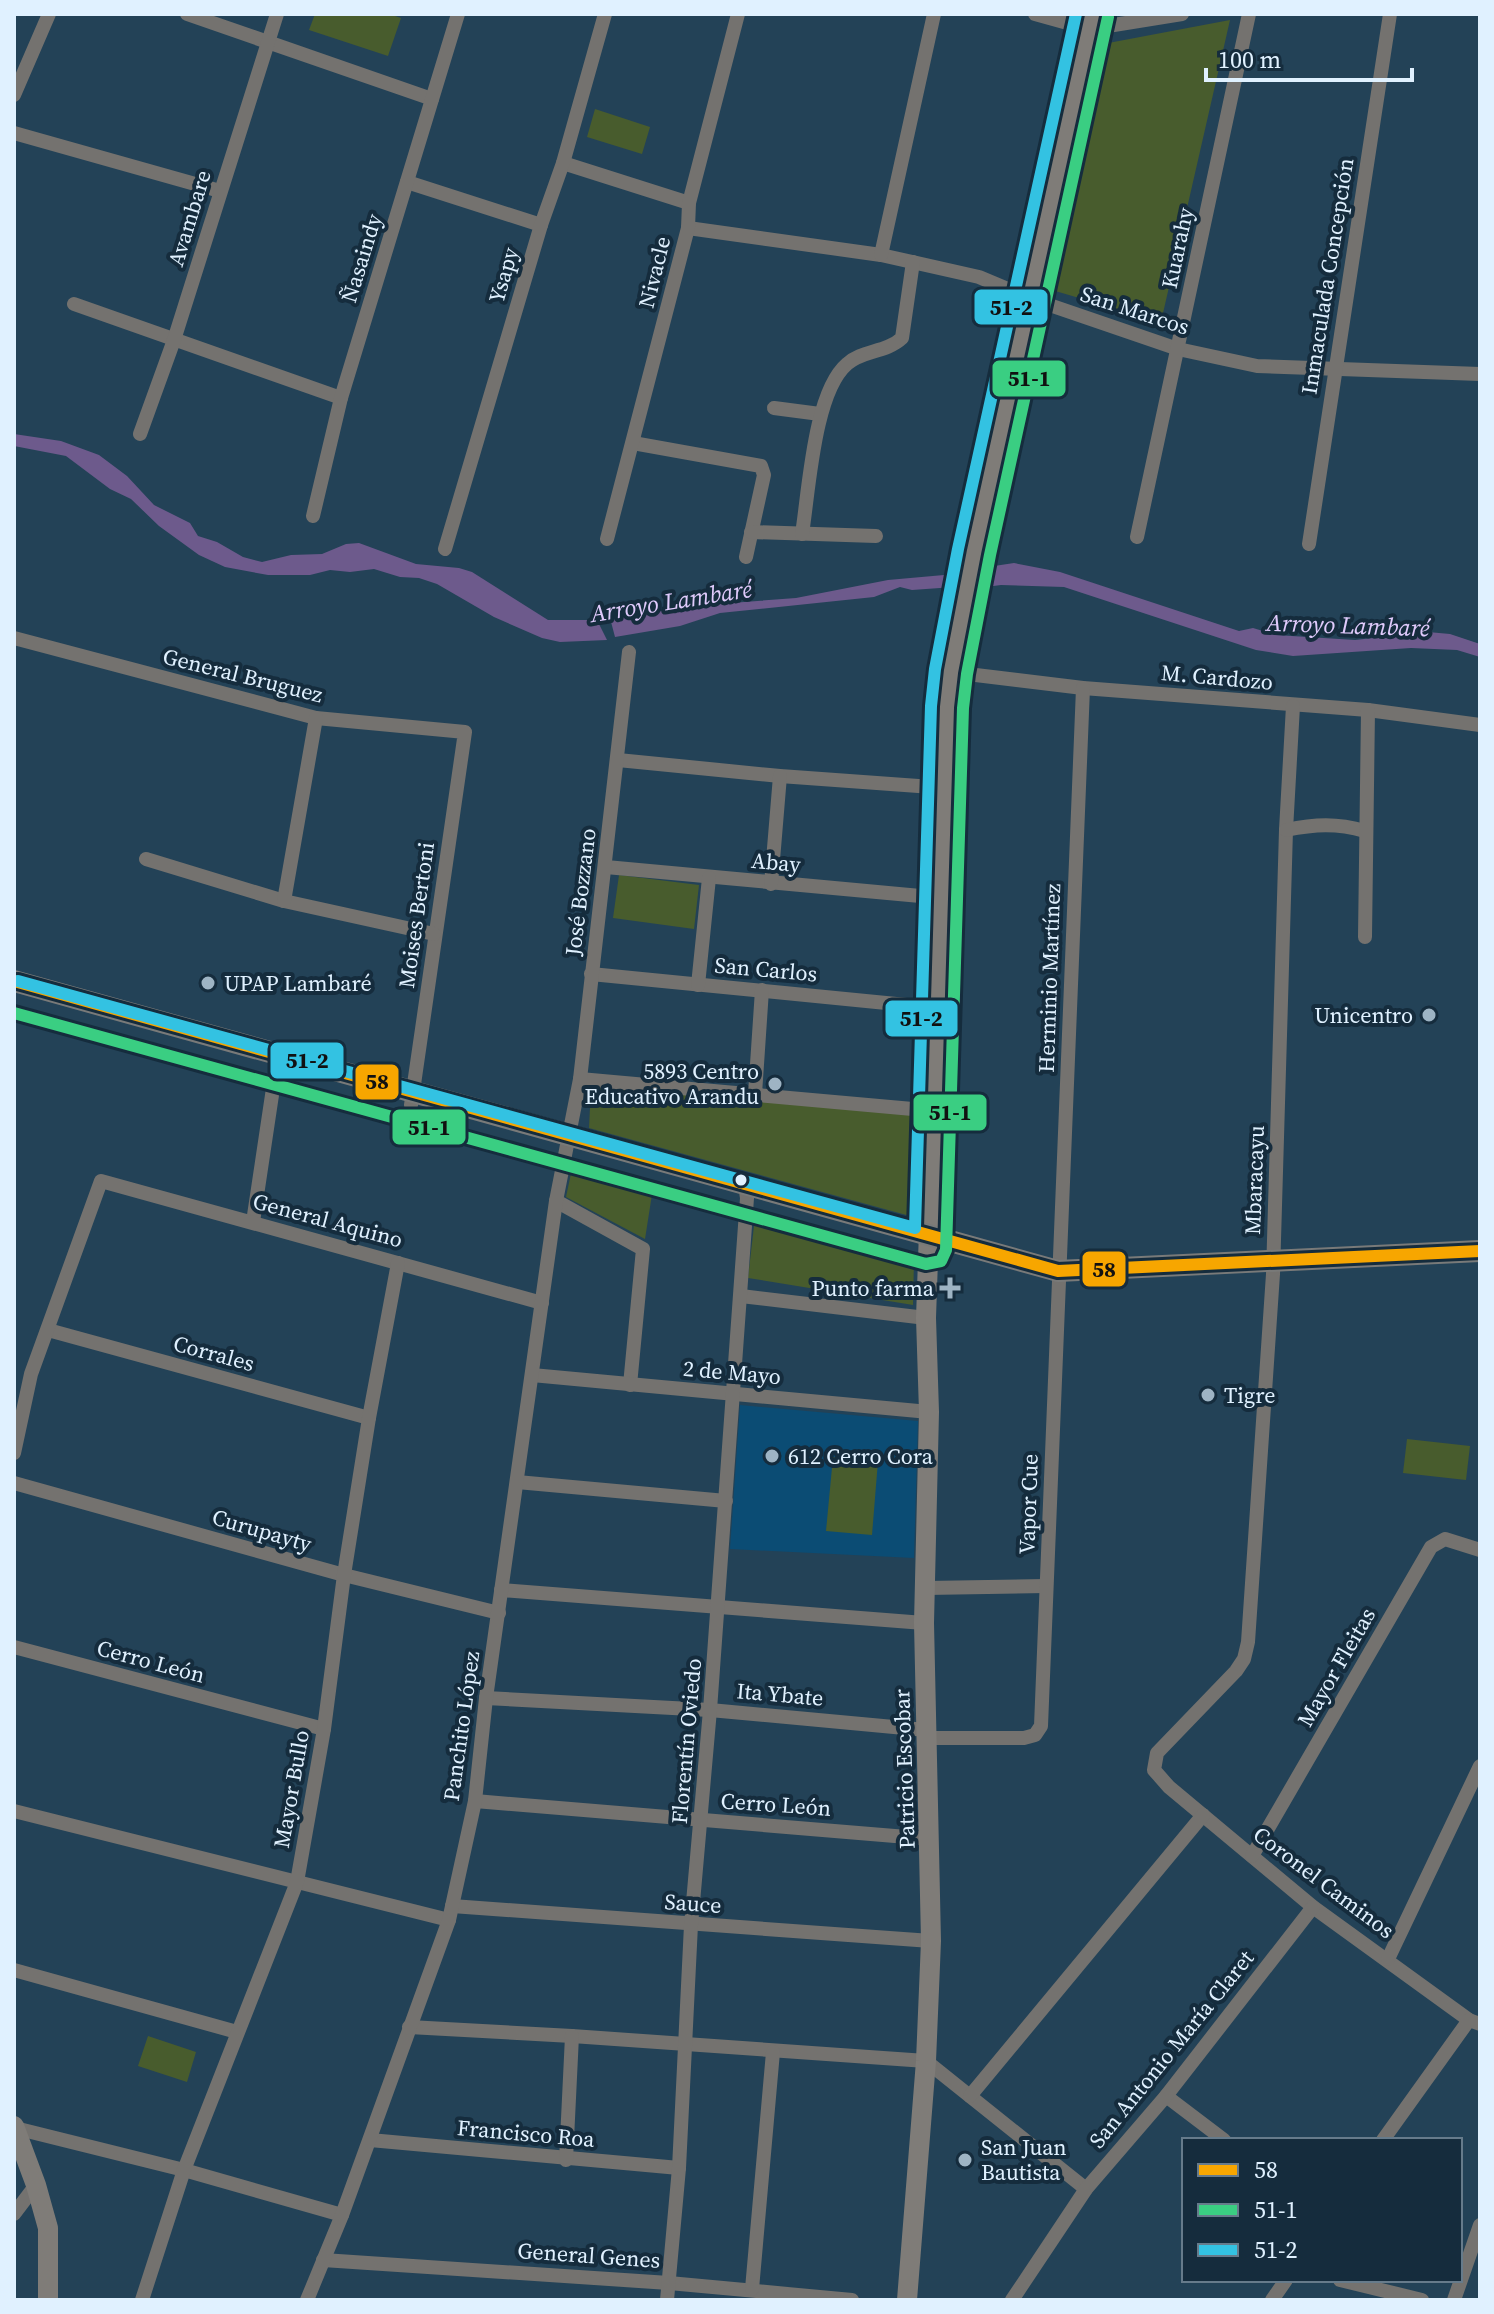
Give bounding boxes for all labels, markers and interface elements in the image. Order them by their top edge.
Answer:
scale bar [1206,32,1412,82]
text: 100 m [1218,43,1281,76]
street label: Inmaculada Concepción [1294,156,1360,396]
street label: Avambare [160,166,218,270]
street label: Kuarahy [1154,204,1200,291]
street label: Ñasaindy [333,209,389,306]
street label: Nivacle [631,233,677,311]
street label: Ysapy [481,243,525,306]
street label: San Marcos [1077,278,1193,342]
line badge: 51-2 [973,288,1049,326]
text: 51-2 [989,292,1033,322]
line badge: 51-1 [991,359,1067,398]
text: 51-1 [1007,363,1051,393]
water label: Arroyo Lambaré [586,572,755,630]
water label: Arroyo Lambaré [1264,606,1431,644]
street label: General Bruguez [160,641,326,709]
street label: M. Cardozo [1160,657,1274,697]
street label: José Bozzano [557,827,603,958]
street label: Moises Bertoni [391,840,441,990]
street label: Abay [750,845,803,879]
street label: Herminio Martínez [1031,883,1067,1073]
street label: San Carlos [713,950,819,988]
place label: UPAP Lambaré [224,968,372,998]
marker: UPAP Lambaré [199,974,217,992]
line badge: 51-2 [884,999,959,1038]
place label: Unicentro [1314,1000,1413,1030]
text: 51-2 [899,1003,943,1033]
marker: Unicentro [1420,1006,1438,1024]
line badge: 51-2 [269,1041,345,1080]
text: 51-2 [285,1045,329,1075]
place label: 5893 Centro Educativo Arandu [585,1056,759,1111]
line badge: 58 [354,1063,400,1101]
text: 58 [365,1066,389,1096]
marker: 5893 Centro Educativo Arandu [766,1075,784,1093]
line badge: 51-1 [912,1093,988,1132]
text: 51-1 [928,1097,972,1127]
line badge: 51-1 [391,1108,467,1146]
text: 51-1 [407,1112,451,1142]
street label: Mbaracayu [1237,1124,1271,1235]
unlabelled marker [733,1172,749,1188]
street label: General Aquino [250,1186,406,1254]
line badge: 58 [1081,1250,1127,1288]
text: 58 [1092,1254,1116,1284]
place label: Punto farma [811,1273,935,1303]
marker: Punto farma [941,1279,959,1297]
street label: Corrales [170,1328,258,1378]
street label: 2 de Mayo [682,1353,782,1391]
place label: Tigre [1224,1380,1276,1410]
marker: Tigre [1199,1386,1217,1404]
place label: 612 Cerro Cora [788,1441,934,1471]
marker: 612 Cerro Cora [763,1447,781,1465]
street label: Vapor Cue [1011,1453,1045,1555]
street label: Curupayty [209,1502,316,1559]
street label: Mayor Fleitas [1290,1602,1382,1732]
street label: Cerro León [94,1632,208,1690]
street label: Panchito López [436,1649,486,1803]
street label: Florentín Oviedo [664,1657,708,1825]
street label: Ita Ybate [735,1675,825,1713]
street label: Patricio Escobar [886,1688,922,1850]
street label: Mayor Bullo [266,1728,316,1850]
street label: Cerro León [720,1785,832,1823]
street label: Coronel Caminos [1247,1819,1401,1945]
street label: Sauce [664,1886,722,1920]
street label: San Antonio María Claret [1082,1943,1261,2154]
street label: Francisco Roa [456,2112,597,2154]
place label: San Juan Bautista [981,2132,1067,2187]
legend [1182,2138,1462,2282]
marker: San Juan Bautista [956,2151,974,2169]
text: 58 [1254,2153,1278,2186]
text: 51-1 [1254,2193,1298,2226]
text: 51-2 [1254,2233,1298,2266]
street label: General Genes [517,2235,661,2275]

